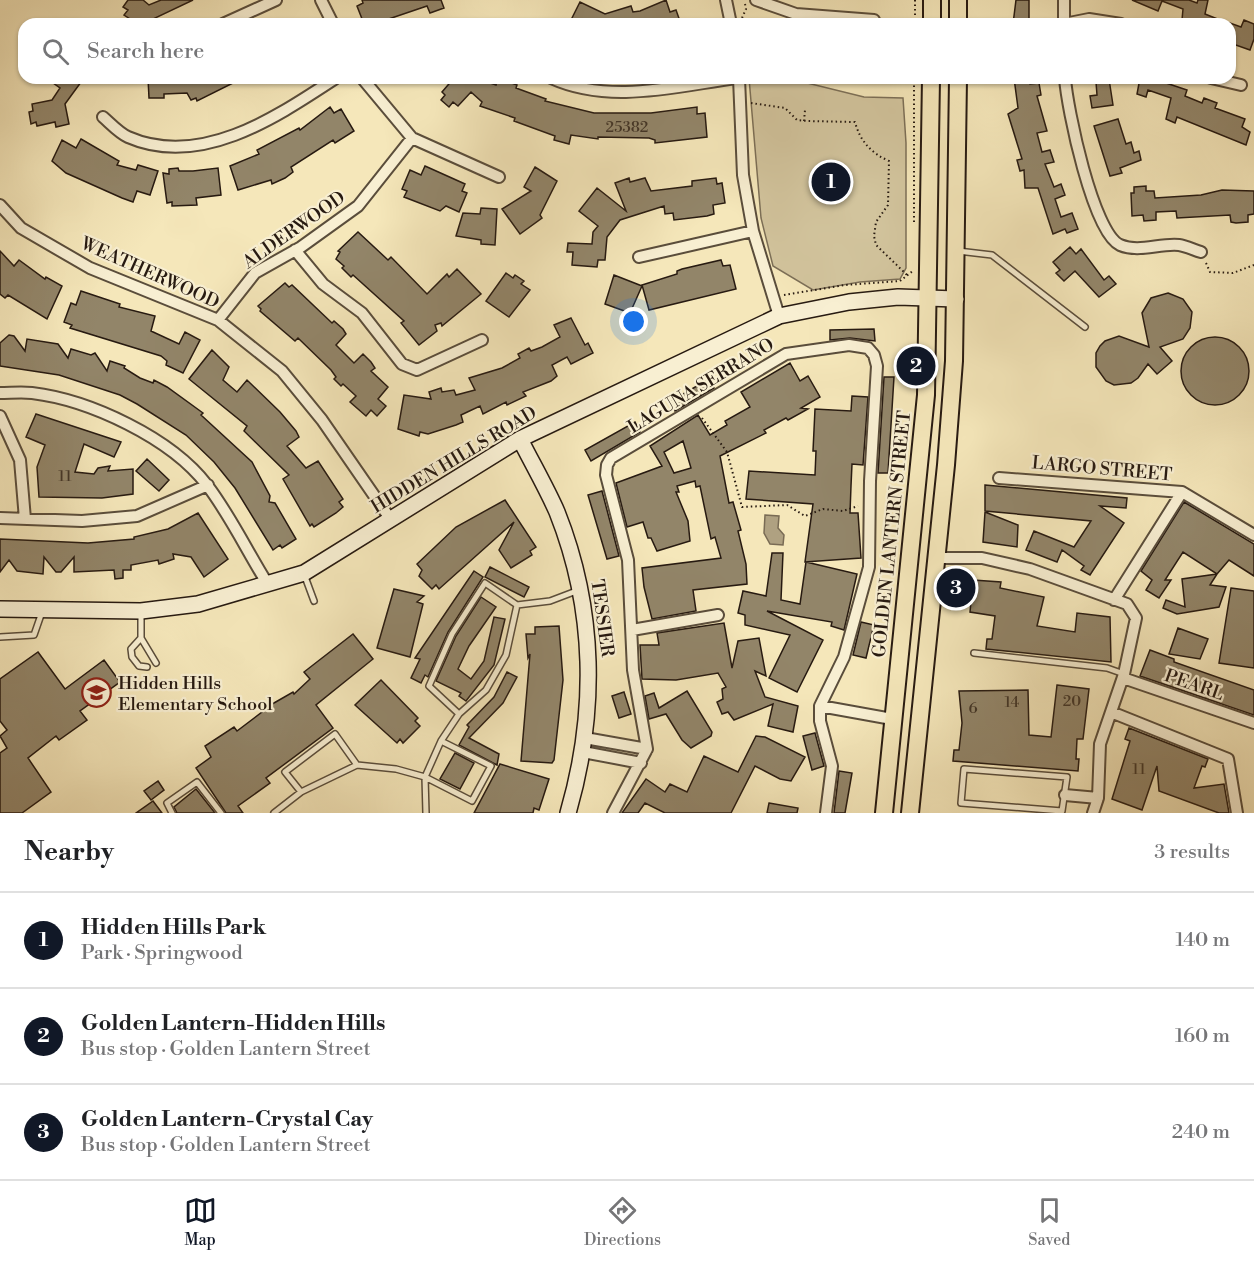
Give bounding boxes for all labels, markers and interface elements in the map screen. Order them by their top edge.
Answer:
search box [18,18,1236,84]
icon: search [39,35,72,68]
text: Search here [87,38,204,65]
house number: 25382 [606,118,648,137]
pin: 1 [812,160,850,204]
street label: ALDERWOOD [237,186,350,274]
street label: WEATHERWOOD [76,232,223,314]
your location [619,307,648,336]
street label: LAGUNA SERRANO [624,333,778,439]
pin: 2 [896,344,936,388]
street label: HIDDEN HILLS ROAD [367,401,541,519]
street label: GOLDEN LANTERN STREET [868,409,916,659]
street label: LARGO STREET [1031,451,1173,487]
house number: 11 [58,467,72,486]
pin: 3 [936,566,976,610]
street label: TESSIER [585,578,619,659]
street label: PEARL [1161,664,1227,706]
place label: Hidden Hills Elementary School [118,672,273,716]
school or university icon: Hidden Hills Elementary School [81,677,113,709]
house number: 20 [1063,692,1081,711]
house number: 14 [1005,693,1019,712]
house number: 6 [968,699,978,718]
house number: 11 [1132,760,1146,779]
text: Nearby [24,836,114,868]
text: 3 results [1154,840,1230,865]
text: Hidden Hills Park [81,914,266,941]
text: 1 [39,928,48,953]
text: 140 m [1175,928,1230,953]
text: Park · Springwood [81,941,243,966]
text: Golden Lantern-Hidden Hills [81,1010,386,1037]
text: 2 [37,1024,50,1049]
text: 160 m [1175,1024,1230,1049]
text: Bus stop · Golden Lantern Street [81,1037,370,1062]
text: Golden Lantern-Crystal Cay [81,1106,373,1133]
text: 3 [37,1120,50,1145]
text: 240 m [1172,1120,1230,1145]
text: Bus stop · Golden Lantern Street [81,1133,370,1158]
tab: Map [184,1194,217,1250]
tab: Directions [584,1194,661,1250]
tab: Saved [1028,1194,1070,1250]

